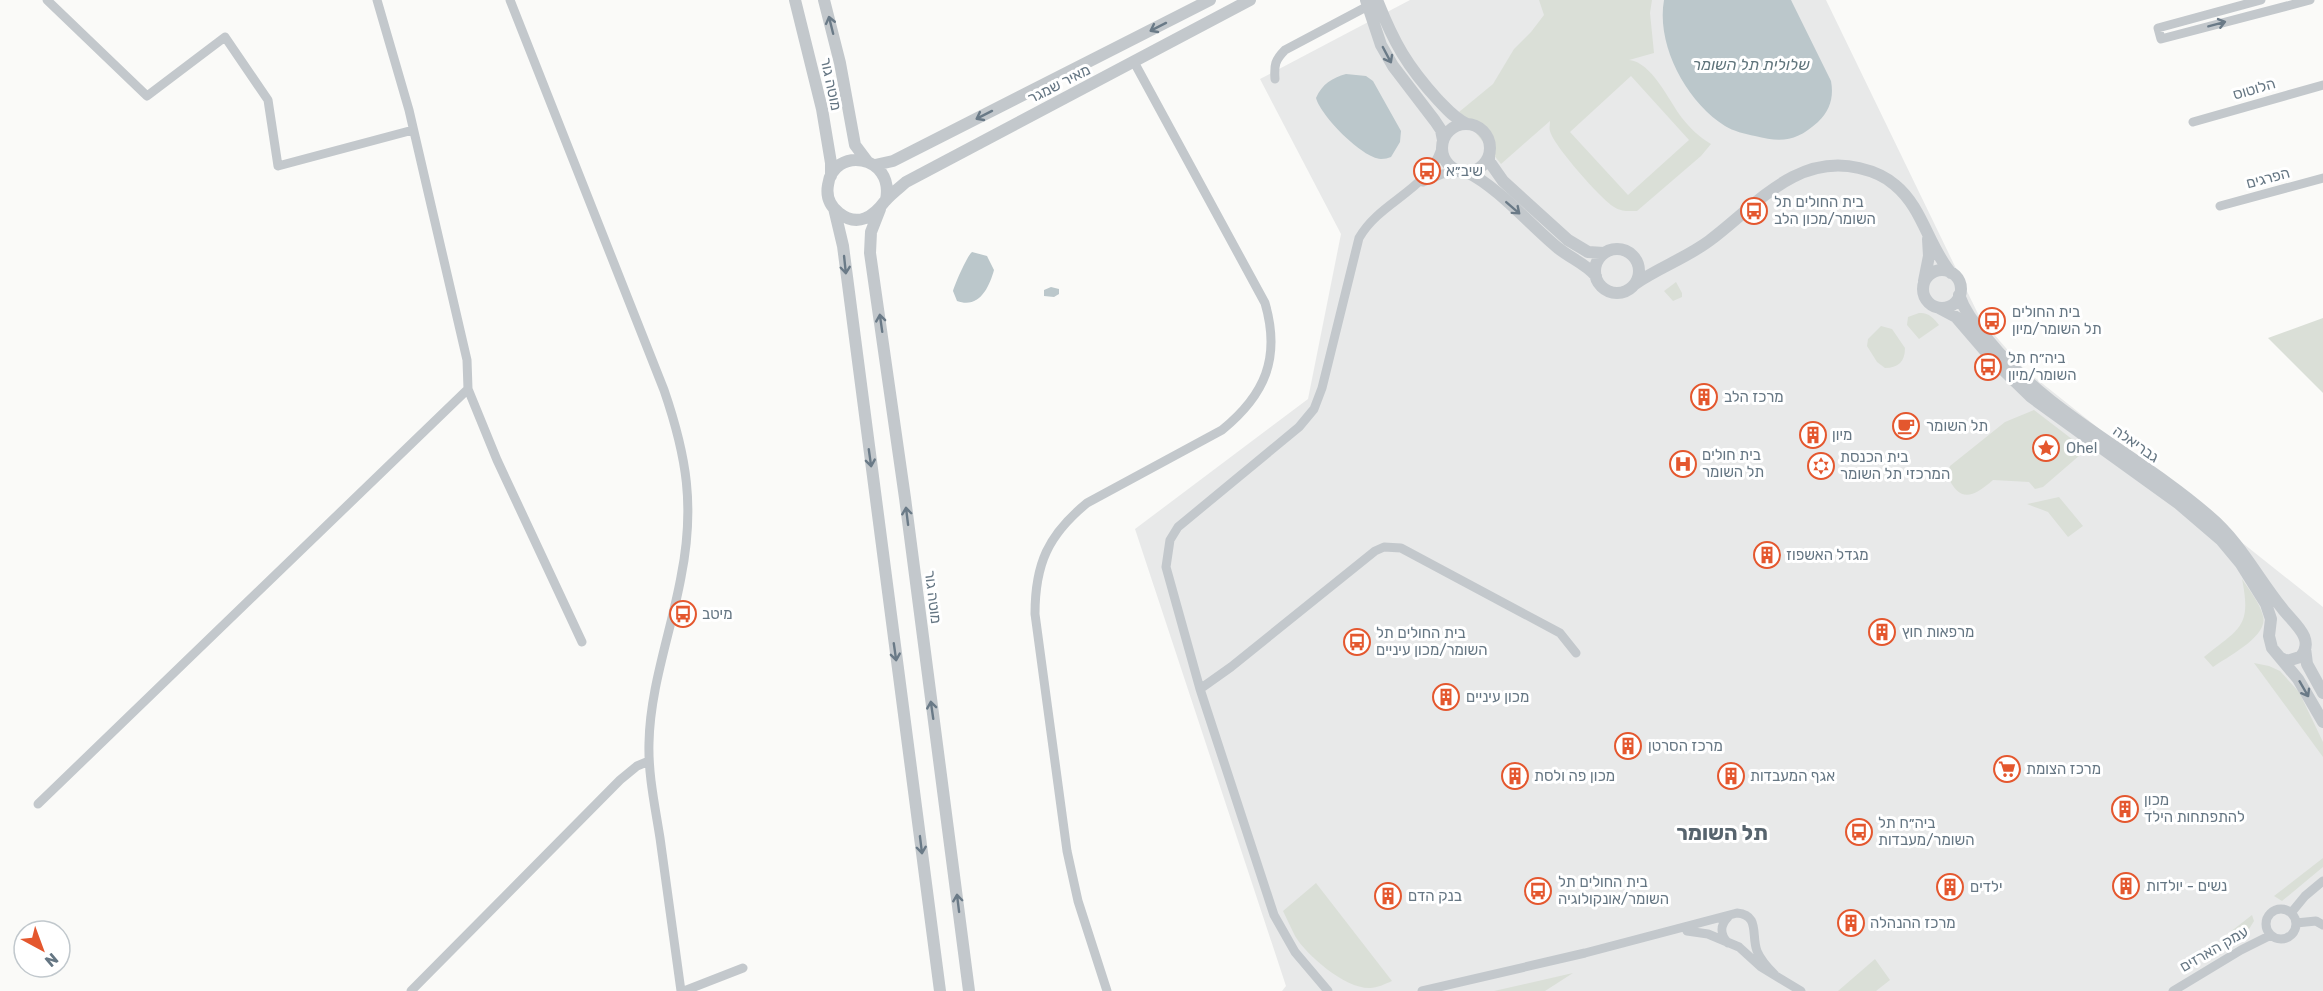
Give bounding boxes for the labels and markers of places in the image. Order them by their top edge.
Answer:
bus stop icon: שיב״א [1412,156,1442,186]
place label: שיב״א [1446,162,1483,180]
place label: בית החולים תל השומר/מכון הלב [1774,193,1876,228]
bus stop icon: בית החולים תל השומר/מכון הלב [1739,196,1769,226]
place label: בית החולים תל השומר/מיון [2012,303,2102,338]
bus stop icon: בית החולים תל השומר/מיון [1977,306,2007,336]
place label: ביה״ח תל השומר/מיון [2008,349,2077,384]
bus stop icon: ביה״ח תל השומר/מיון [1973,352,2003,382]
building icon: מרכז הלב [1689,382,1719,412]
place label: מרכז הלב [1724,388,1784,406]
cafe icon: תל השומר [1891,411,1921,441]
place label: תל השומר [1926,417,1988,435]
building icon: מיון [1798,420,1828,450]
place label: מיון [1832,426,1852,444]
place icon: Ohel [2031,433,2061,463]
place label: Ohel [2066,439,2097,457]
place label: בית חולים תל השומר [1702,446,1764,481]
place label: בית הכנסת המרכזי תל השומר [1840,448,1950,483]
hospital icon: בית חולים תל השומר [1668,449,1698,479]
synagogue icon: בית הכנסת המרכזי תל השומר [1806,451,1836,481]
building icon: מגדל האשפוז [1752,540,1782,570]
place label: מגדל האשפוז [1786,546,1869,564]
bus stop icon: מיטב [668,599,698,629]
place label: מיטב [702,605,732,623]
building icon: מרפאות חוץ [1867,617,1897,647]
place label: מרפאות חוץ [1902,623,1974,641]
place label: בית החולים תל השומר/מכון עיניים [1376,624,1488,659]
bus stop icon: בית החולים תל השומר/מכון עיניים [1342,627,1372,657]
building icon: מכון עיניים [1431,682,1461,712]
place label: מכון עיניים [1466,688,1529,706]
building icon: מרכז הסרטן [1613,731,1643,761]
place label: מרכז הסרטן [1648,737,1723,755]
supermarket icon: מרכז הצומת [1992,754,2022,784]
place label: מרכז הצומת [2026,760,2101,778]
building icon: מכון פה ולסת [1500,761,1530,791]
building icon: אגף המעבדות [1716,761,1746,791]
place label: מכון פה ולסת [1534,767,1615,785]
place label: אגף המעבדות [1750,767,1835,785]
place label: מכון להתפתחות הילד [2144,791,2245,826]
building icon: מכון להתפתחות הילד [2110,794,2140,824]
place label: ביה״ח תל השומר/מעבדות [1878,814,1974,849]
bus stop icon: ביה״ח תל השומר/מעבדות [1844,817,1874,847]
building icon: נשים - יולדות [2111,871,2141,901]
building icon: ילדים [1935,872,1965,902]
place label: בית החולים תל השומר/אונקולוגיה [1558,873,1669,908]
bus stop icon: בית החולים תל השומר/אונקולוגיה [1523,876,1553,906]
place label: נשים - יולדות [2146,877,2227,895]
place label: ילדים [1970,878,2002,896]
building icon: בנק הדם [1373,881,1403,911]
place label: בנק הדם [1408,887,1462,905]
building icon: מרכז ההנהלה [1836,908,1866,938]
place label: מרכז ההנהלה [1870,914,1956,932]

